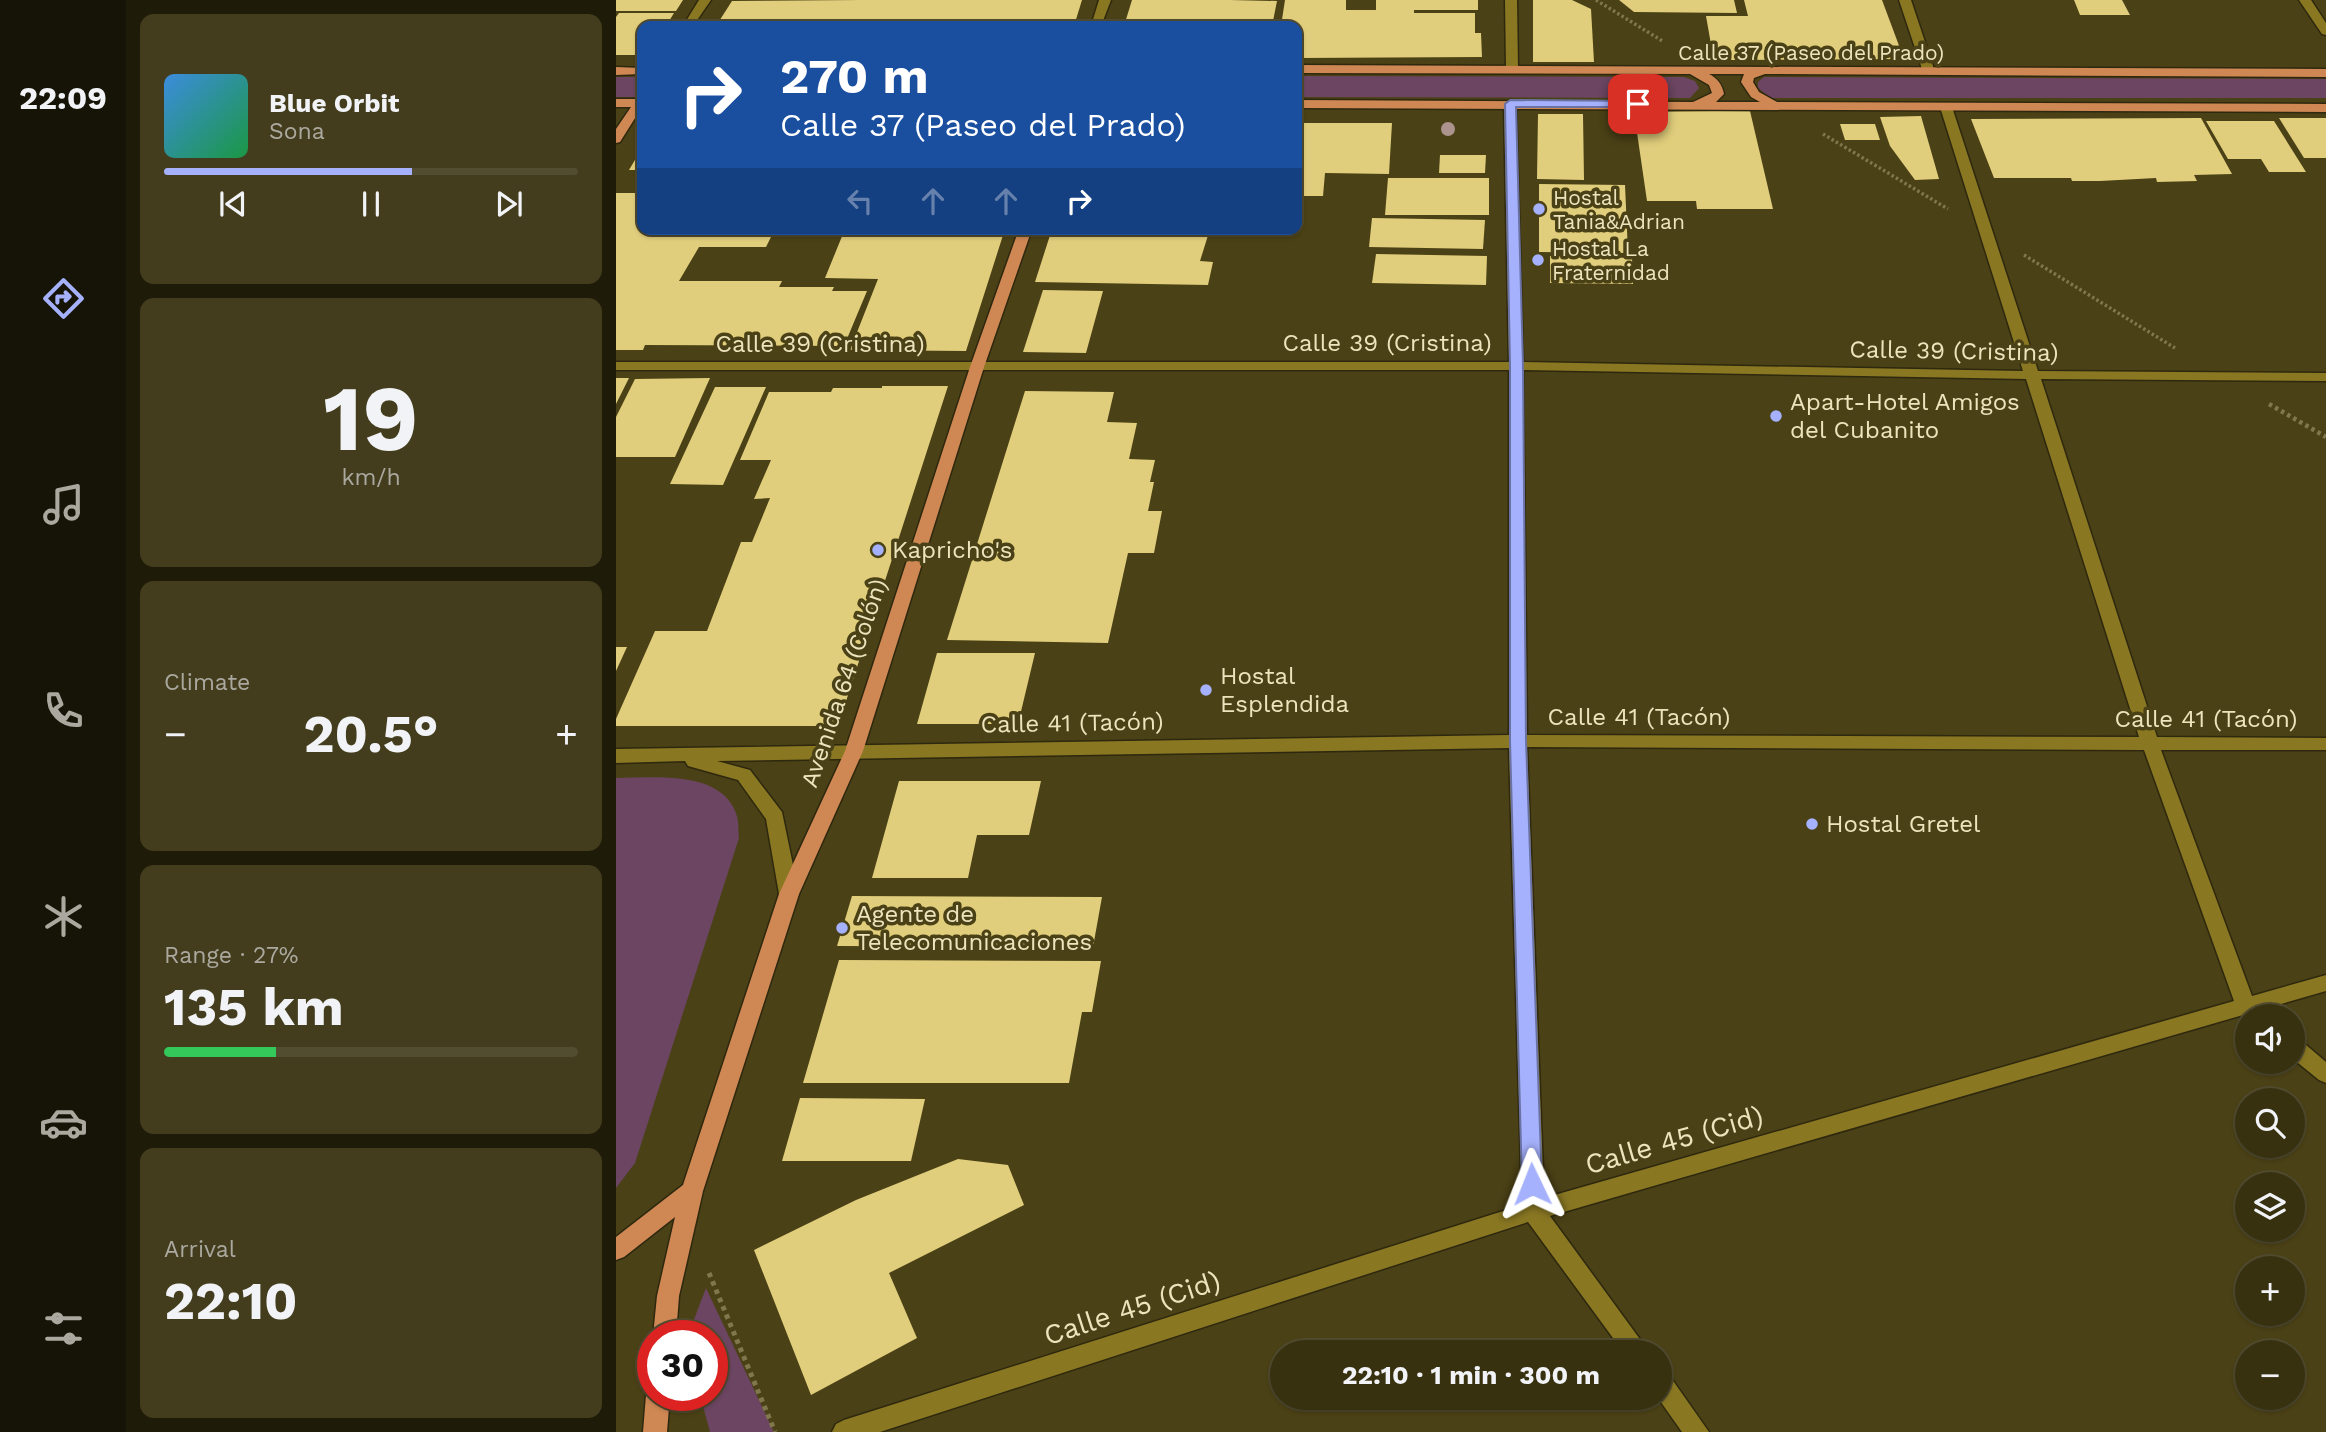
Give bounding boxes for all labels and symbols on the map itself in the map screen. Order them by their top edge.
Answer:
street label: Calle 37 (Paseo del Prado) [1678,40,1944,65]
pin [1608,74,1668,134]
place label: Hostal Tania&Adrian [1553,185,1685,234]
marker: Hostal Tania&Adrian [1531,201,1547,217]
place label: Hostal La Fraternidad [1552,236,1670,285]
marker: Hostal La Fraternidad [1530,252,1546,268]
street label: Calle 39 (Cristina) [1282,329,1492,357]
street label: Calle 39 (Cristina) [715,330,925,358]
street label: Calle 39 (Cristina) [1849,335,2059,367]
place label: Apart-Hotel Amigos del Cubanito [1790,388,2020,444]
marker: Apart-Hotel Amigos del Cubanito [1768,408,1784,424]
place label: Kapricho's [892,536,1012,564]
marker: Kapricho's [870,542,886,558]
street label: Avenida 64 (Colón) [795,575,893,791]
place label: Hostal Esplendida [1220,662,1349,718]
marker: Hostal Esplendida [1198,682,1214,698]
street label: Calle 41 (Tacón) [1548,703,1730,731]
street label: Calle 41 (Tacón) [2115,705,2297,733]
street label: Calle 41 (Tacón) [980,707,1164,739]
place label: Hostal Gretel [1826,810,1981,838]
marker: Hostal Gretel [1804,816,1820,832]
place label: Agente de Telecomunicaciones [856,900,1092,956]
marker: Agente de Telecomunicaciones [834,920,850,936]
street label: Calle 45 (Cid) [1581,1099,1767,1181]
position arrow [1495,1147,1569,1221]
street label: Calle 45 (Cid) [1040,1264,1224,1352]
speed limit sign: 30 [637,1320,728,1411]

